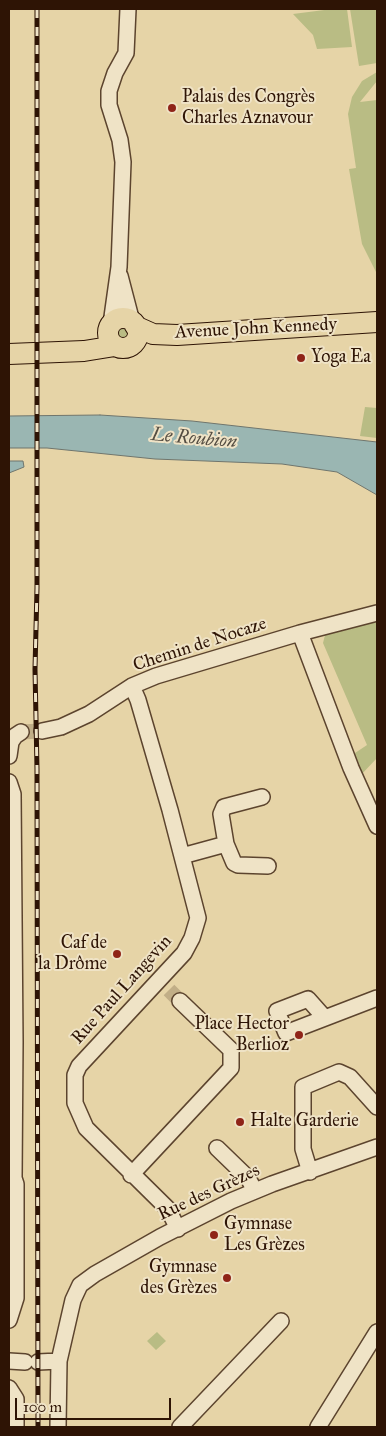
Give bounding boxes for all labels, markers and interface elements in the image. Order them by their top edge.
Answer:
place label: Palais des Congrès Charles Aznavour [182,87,315,130]
marker: Palais des Congrès Charles Aznavour [166,102,178,114]
street label: Avenue John Kennedy [175,314,337,344]
place label: Yoga Ea [311,347,371,369]
marker: Yoga Ea [295,352,307,364]
water label: Le Roubion [150,424,238,454]
street label: Chemin de Nocaze [131,613,269,677]
street label: Rue Paul Langevin [67,931,177,1049]
place label: Caf de la Drôme [38,933,107,976]
marker: Caf de la Drôme [111,948,123,960]
place label: Place Hector Berlioz [195,1014,289,1056]
marker: Place Hector Berlioz [293,1029,305,1041]
place label: Halte Garderie [250,1111,359,1133]
marker: Halte Garderie [234,1116,246,1128]
street label: Rue des Grèzes [155,1160,263,1226]
place label: Gymnase Les Grèzes [224,1214,305,1256]
marker: Gymnase Les Grèzes [208,1229,220,1241]
place label: Gymnase des Grèzes [140,1257,217,1300]
marker: Gymnase des Grèzes [221,1272,233,1284]
scale bar [18,1388,174,1420]
text: 100 m [23,1398,62,1416]

